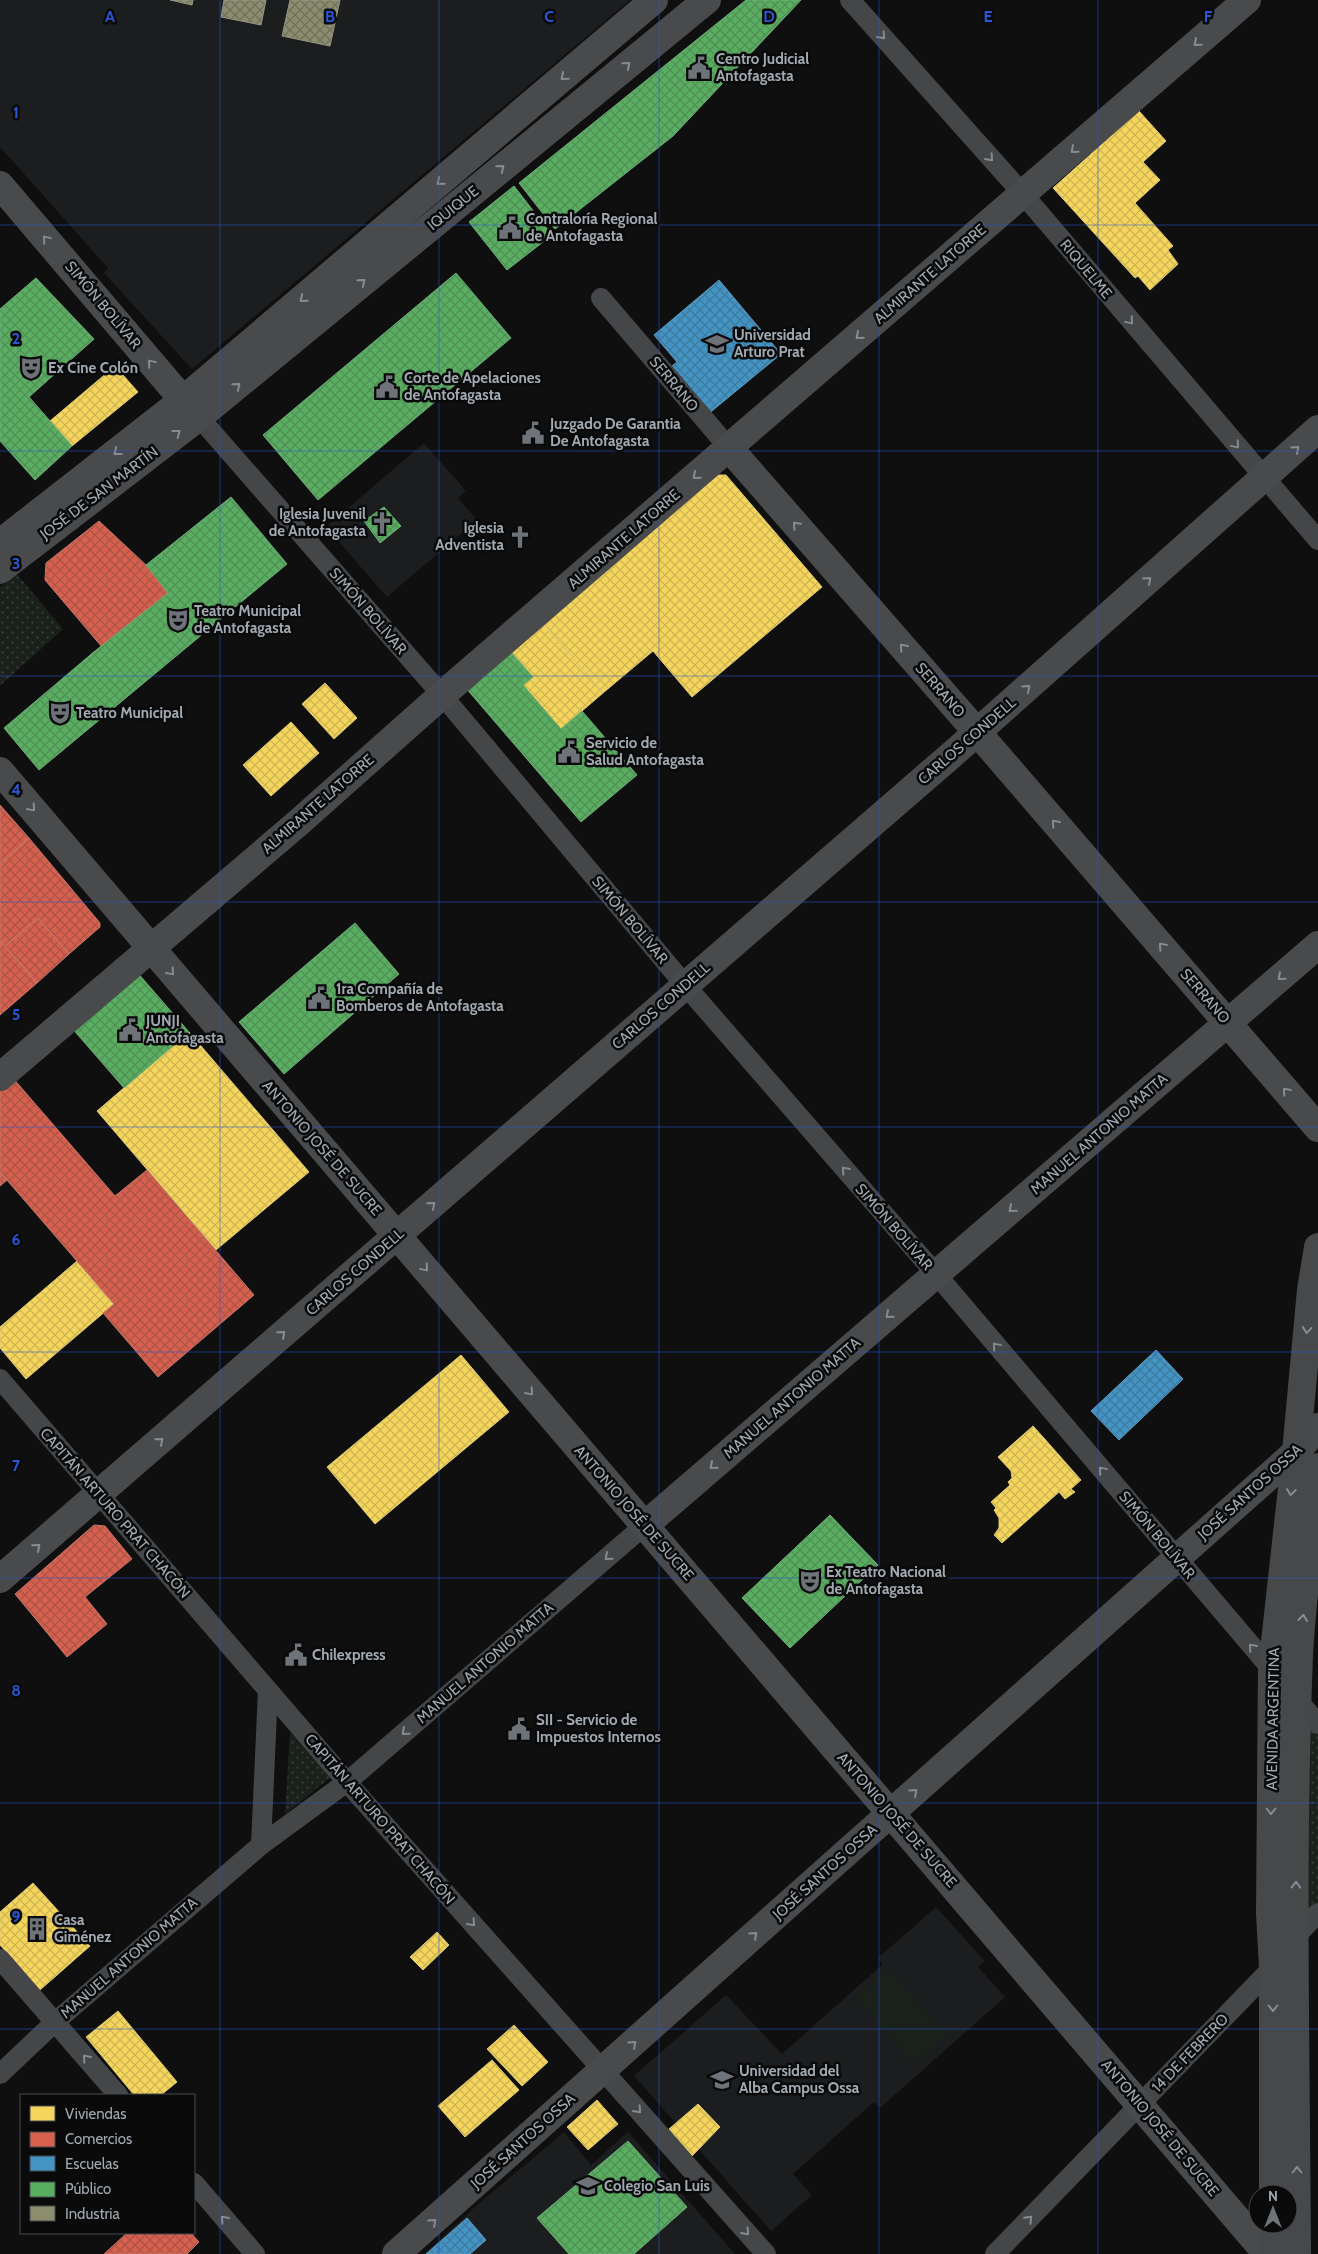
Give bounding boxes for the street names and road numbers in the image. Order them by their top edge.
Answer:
street label: IQUIQUE [424,182,482,234]
street label: ALMIRANTE LATORRE [870,220,990,328]
street label: RIQUELME [1056,236,1116,302]
street label: SIMÓN BOLÍVAR [61,257,146,352]
street label: SERRANO [646,353,702,415]
street label: JOSÉ DE SAN MARTÍN [35,442,162,544]
street label: ALMIRANTE LATORRE [564,485,684,593]
street label: SIMÓN BOLÍVAR [326,563,411,658]
street label: SERRANO [911,659,969,721]
street label: CARLOS CONDELL [914,693,1020,788]
street label: ALMIRANTE LATORRE [258,750,378,858]
street label: SIMÓN BOLÍVAR [588,872,673,967]
street label: CARLOS CONDELL [608,958,714,1053]
street label: SERRANO [1176,965,1234,1027]
street label: MANUEL ANTONIO MATTA [1027,1069,1172,1198]
street label: ANTONIO JOSÉ DE SUCRE [258,1076,386,1219]
street label: SIMÓN BOLÍVAR [852,1179,937,1274]
street label: CARLOS CONDELL [302,1224,408,1319]
street label: MANUEL ANTONIO MATTA [720,1333,865,1462]
street label: CAPITÁN ARTURO PRAT CHACÓN [36,1424,195,1602]
street label: JOSÉ SANTOS OSSA [1193,1439,1306,1544]
street label: ANTONIO JOSÉ DE SUCRE [570,1441,698,1584]
street label: SIMÓN BOLÍVAR [1115,1487,1200,1582]
street label: MANUEL ANTONIO MATTA [413,1598,558,1727]
street label: AVENIDA ARGENTINA [1263,1647,1283,1790]
street label: CAPITÁN ARTURO PRAT CHACÓN [301,1730,460,1908]
street label: ANTONIO JOSÉ DE SUCRE [833,1748,961,1891]
street label: JOSÉ SANTOS OSSA [768,1819,881,1924]
street label: MANUEL ANTONIO MATTA [57,1893,202,2022]
street label: 14 DE FEBRERO [1148,2010,1232,2096]
street label: ANTONIO JOSÉ DE SUCRE [1098,2055,1223,2200]
street label: JOSÉ SANTOS OSSA [466,2088,579,2193]

